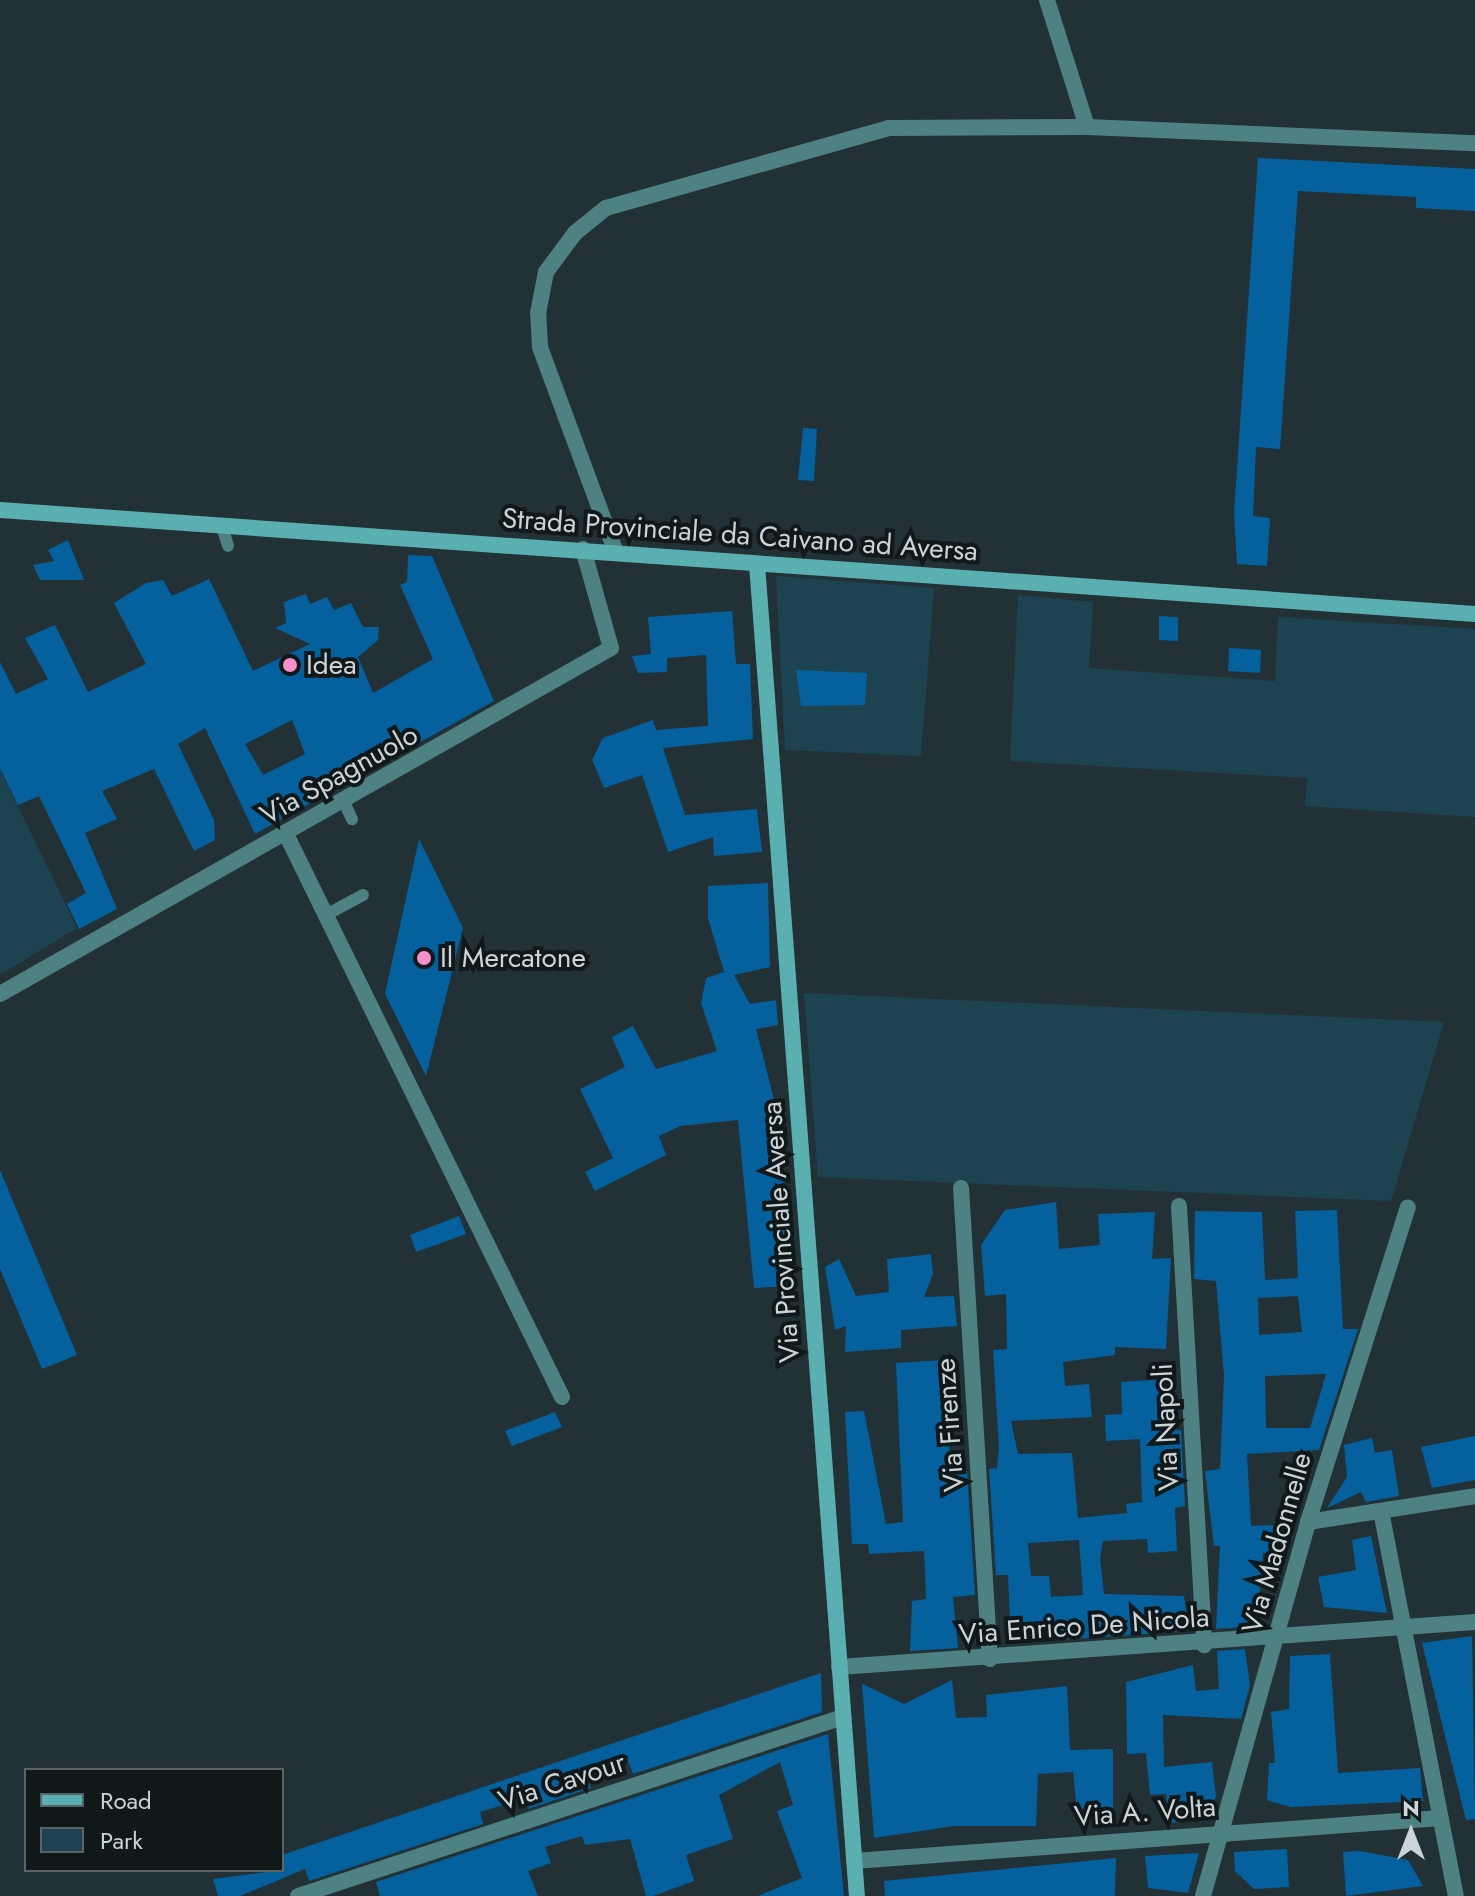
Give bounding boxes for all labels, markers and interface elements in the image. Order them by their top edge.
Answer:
street label: Strada Provinciale da Caivano ad Aversa [501,502,979,568]
place label: Idea [306,648,357,682]
marker: Idea [281,656,299,674]
street label: Via Spagnuolo [254,718,424,832]
place label: Il Mercatone [440,941,586,975]
marker: Il Mercatone [415,949,433,967]
street label: Via Provinciale Aversa [755,1100,807,1364]
street label: Via Firenze [929,1357,971,1493]
street label: Via Napoli [1146,1362,1186,1492]
street label: Via Madonnelle [1235,1449,1319,1637]
street label: Via Enrico De Nicola [958,1600,1210,1652]
street label: Via Cavour [494,1746,630,1818]
legend [24,1768,284,1872]
text: Road [100,1783,152,1818]
street label: Via A. Volta [1073,1790,1217,1834]
north arrow [1371,1792,1451,1872]
text: N [1402,1792,1420,1824]
text: Park [100,1823,143,1858]

